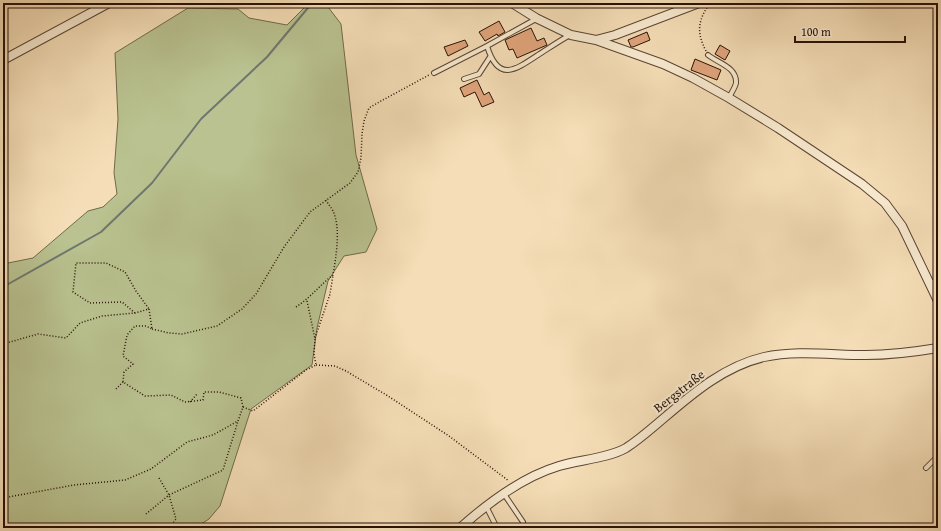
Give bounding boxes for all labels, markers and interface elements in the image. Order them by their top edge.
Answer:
scale bar [795,18,905,44]
text: 100 m [801,23,831,40]
street label: Bergstraße [649,365,709,417]

